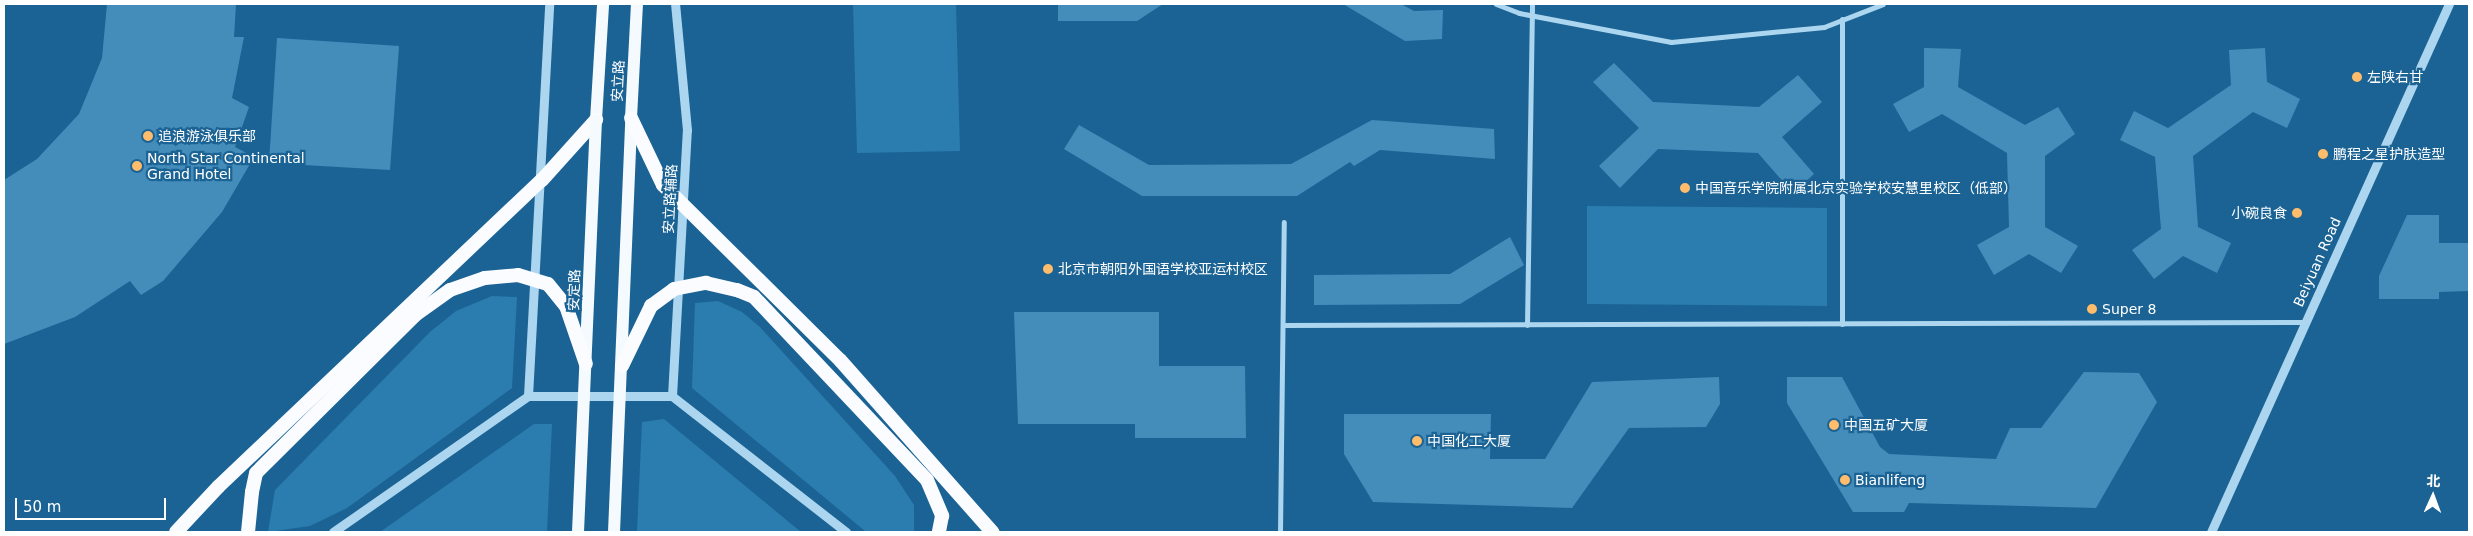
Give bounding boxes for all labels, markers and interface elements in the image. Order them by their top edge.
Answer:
street label: 安立路 [609,60,627,102]
place label: 左陕右甘 [2367,69,2423,85]
marker: 左陕右甘 [2351,71,2363,83]
place label: 追浪游泳俱乐部 [158,128,256,144]
marker: 追浪游泳俱乐部 [142,130,154,142]
place label: 鹏程之星护肤造型 [2333,146,2445,162]
marker: 鹏程之星护肤造型 [2317,148,2329,160]
place label: North Star Continental Grand Hotel [147,150,305,182]
marker: North Star Continental Grand Hotel [131,160,143,172]
street label: 安立路辅路 [660,164,680,234]
place label: 中国音乐学院附属北京实验学校安慧里校区（低部） [1695,180,2017,196]
marker: 中国音乐学院附属北京实验学校安慧里校区（低部） [1679,182,1691,194]
place label: 小碗良食 [2231,205,2287,221]
marker: 小碗良食 [2291,207,2303,219]
street label: Beiyuan Road [2290,215,2344,309]
place label: 北京市朝阳外国语学校亚运村校区 [1058,261,1268,277]
marker: 北京市朝阳外国语学校亚运村校区 [1042,263,1054,275]
street label: 安定路 [565,269,583,311]
place label: Super 8 [2102,301,2156,317]
marker: Super 8 [2086,303,2098,315]
place label: 中国五矿大厦 [1844,417,1928,433]
marker: 中国五矿大厦 [1828,419,1840,431]
place label: 中国化工大厦 [1427,433,1511,449]
marker: 中国化工大厦 [1411,435,1423,447]
north arrow [2408,471,2458,521]
place label: Bianlifeng [1855,472,1925,488]
text: 北 [2426,473,2441,489]
marker: Bianlifeng [1839,474,1851,486]
scale bar [18,488,169,520]
text: 50 m [23,498,61,516]

